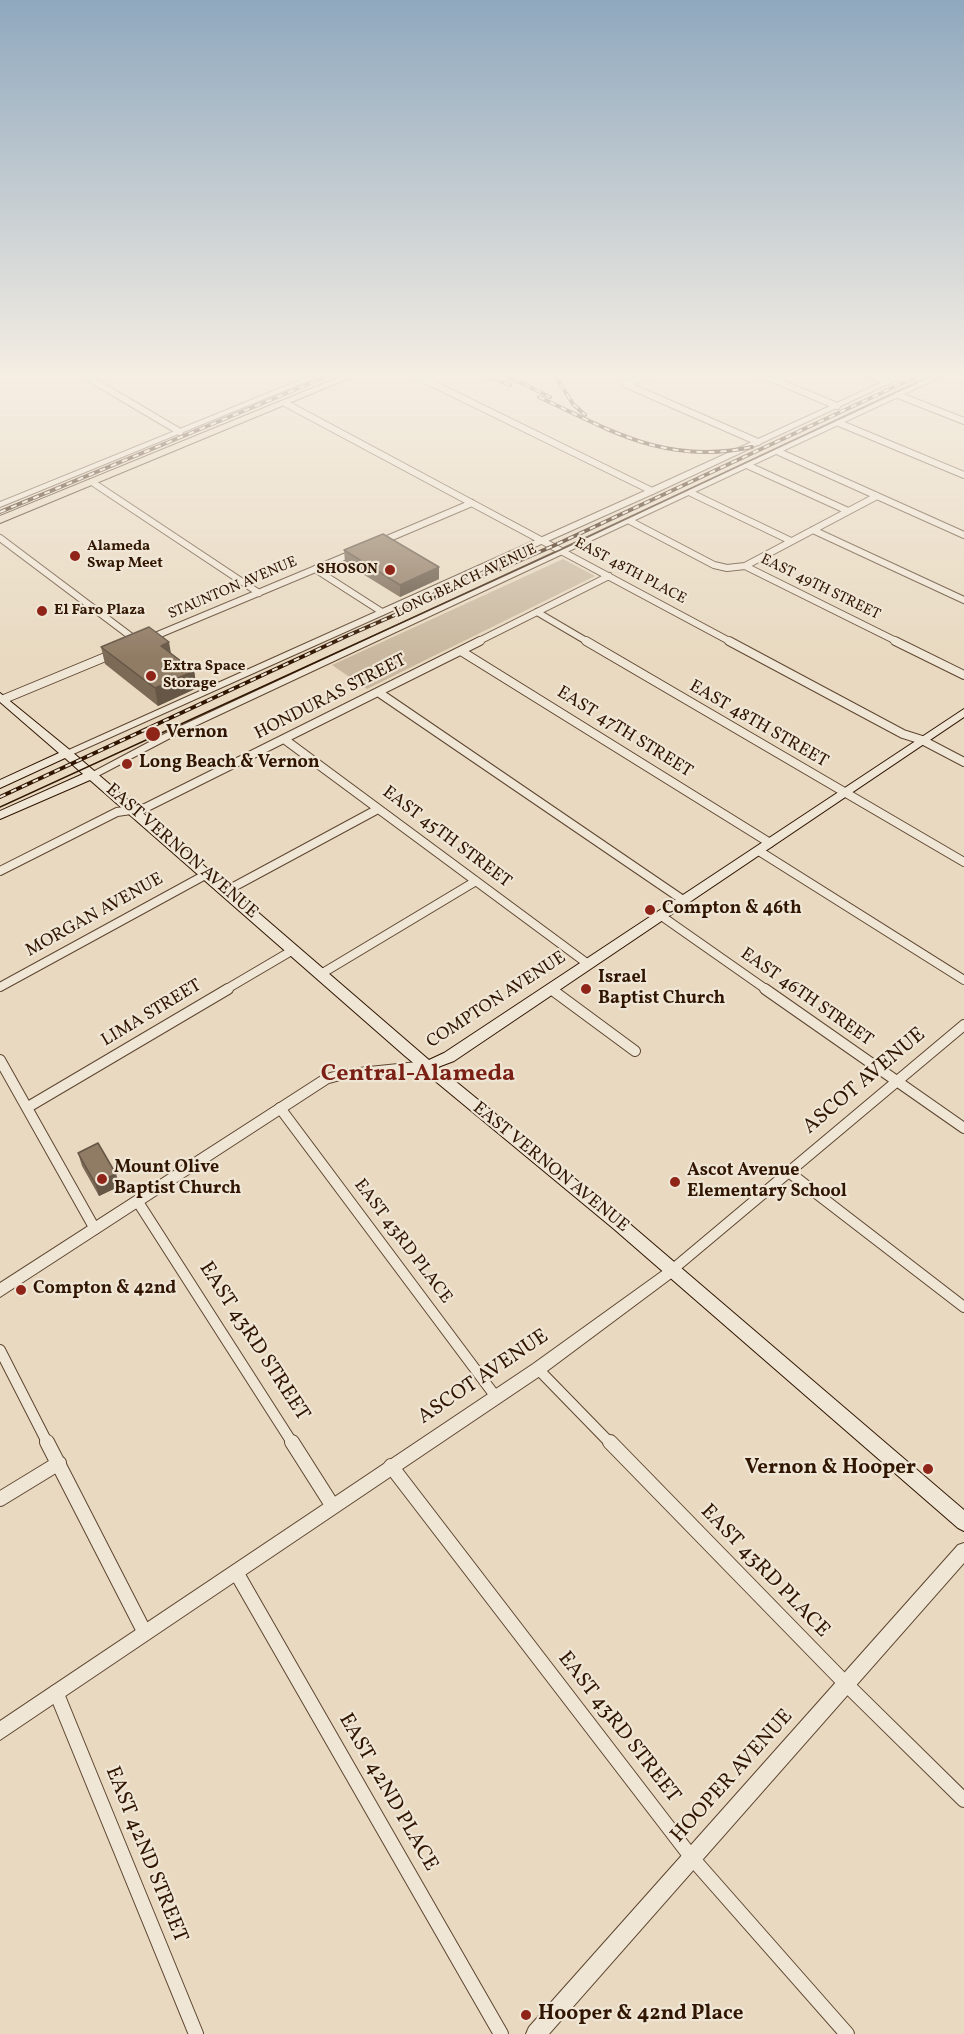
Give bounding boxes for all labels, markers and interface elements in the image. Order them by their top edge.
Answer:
street label: EAST 48TH PLACE [571,535,689,609]
place label: Alameda Swap Meet [87,538,163,573]
street label: LONG BEACH AVENUE [392,541,540,623]
marker: Alameda Swap Meet [68,549,82,563]
street label: EAST 49TH STREET [757,551,883,625]
street label: STAUNTON AVENUE [166,554,300,624]
place label: SHOSON [316,561,378,579]
marker: SHOSON [383,563,397,577]
place label: El Faro Plaza [54,602,145,620]
marker: El Faro Plaza [35,604,49,618]
street label: HONDURAS STREET [252,650,410,746]
place label: Extra Space Storage [163,658,245,693]
marker: Extra Space Storage [144,669,158,683]
street label: EAST 48TH STREET [685,676,831,774]
street label: EAST 47TH STREET [552,683,696,783]
place label: Vernon [166,723,228,745]
marker: Vernon [144,725,162,743]
place label: Long Beach & Vernon [139,753,320,775]
marker: Long Beach & Vernon [120,757,134,771]
street label: EAST VERNON AVENUE [100,780,262,924]
street label: EAST 45TH STREET [377,782,515,894]
street label: MORGAN AVENUE [22,869,168,963]
place label: Compton & 46th [662,899,802,921]
marker: Compton & 46th [643,903,657,917]
street label: EAST 46TH STREET [736,944,876,1052]
street label: COMPTON AVENUE [423,948,571,1054]
place label: Israel Baptist Church [598,968,725,1010]
street label: LIMA STREET [98,976,206,1052]
marker: Israel Baptist Church [579,982,593,996]
street label: ASCOT AVENUE [799,1023,931,1141]
district label: Central-Alameda [321,1062,515,1090]
street label: EAST VERNON AVENUE [467,1098,633,1238]
place label: Mount Olive Baptist Church [114,1158,241,1200]
place label: Ascot Avenue Elementary School [687,1161,847,1204]
marker: Mount Olive Baptist Church [95,1172,109,1186]
street label: EAST 43RD PLACE [348,1175,456,1309]
marker: Ascot Avenue Elementary School [668,1175,682,1189]
street label: EAST 43RD STREET [192,1258,314,1426]
place label: Compton & 42nd [33,1279,176,1301]
marker: Compton & 42nd [14,1283,28,1297]
street label: ASCOT AVENUE [414,1325,554,1431]
place label: Vernon & Hooper [745,1456,916,1482]
marker: Vernon & Hooper [921,1462,935,1476]
street label: EAST 43RD PLACE [694,1500,834,1644]
street label: EAST 43RD STREET [551,1647,685,1809]
street label: HOOPER AVENUE [666,1705,800,1849]
street label: EAST 42ND PLACE [332,1710,442,1876]
street label: EAST 42ND STREET [98,1763,192,1947]
place label: Hooper & 42nd Place [538,2002,743,2028]
marker: Hooper & 42nd Place [519,2008,533,2022]

